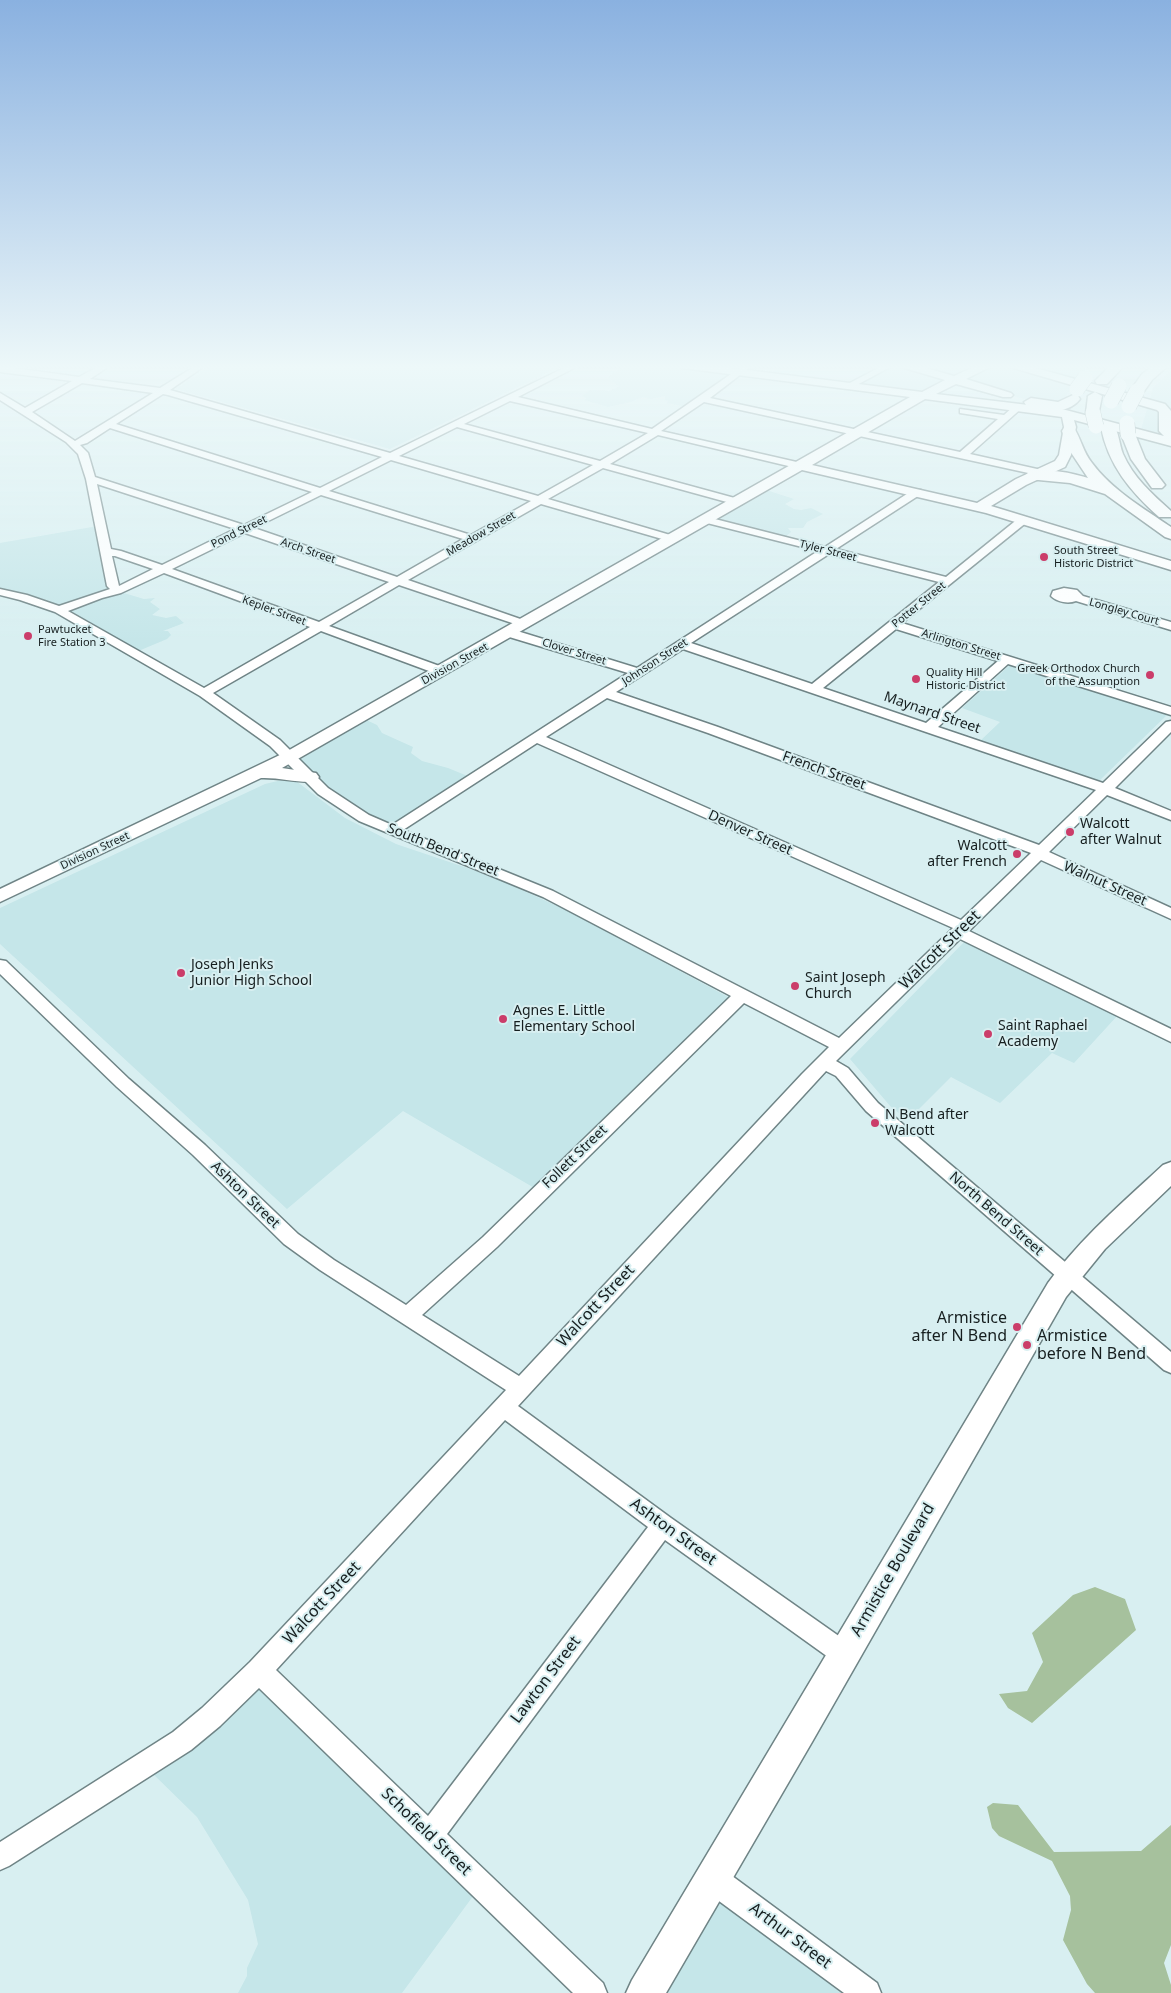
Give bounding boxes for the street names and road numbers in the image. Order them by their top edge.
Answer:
street label: Meadow Street [444,509,518,559]
street label: Pond Street [209,513,269,551]
street label: Arch Street [279,535,337,567]
street label: Tyler Street [798,538,858,564]
street label: Potter Street [889,579,949,631]
street label: Kepler Street [240,593,308,629]
street label: Longley Court [1087,596,1161,628]
street label: Arlington Street [920,627,1002,663]
street label: Clover Street [540,636,608,668]
street label: Johnson Street [620,636,690,688]
street label: Division Street [419,640,491,688]
street label: Maynard Street [881,689,983,737]
street label: French Street [780,748,868,794]
street label: Denver Street [705,807,795,859]
street label: South Bend Street [385,820,501,880]
street label: Division Street [58,829,132,873]
street label: Walnut Street [1061,858,1149,910]
street label: Walcott Street [895,906,985,994]
street label: Follett Street [539,1122,611,1192]
street label: Ashton Street [207,1158,283,1232]
street label: North Bend Street [945,1169,1047,1259]
street label: Walcott Street [553,1261,639,1351]
street label: Ashton Street [626,1494,720,1570]
street label: Armistice Boulevard [847,1500,939,1640]
street label: Walcott Street [279,1558,365,1648]
street label: Lawton Street [507,1633,585,1727]
street label: Schofield Street [377,1784,475,1880]
street label: Arthur Street [745,1899,835,1973]

